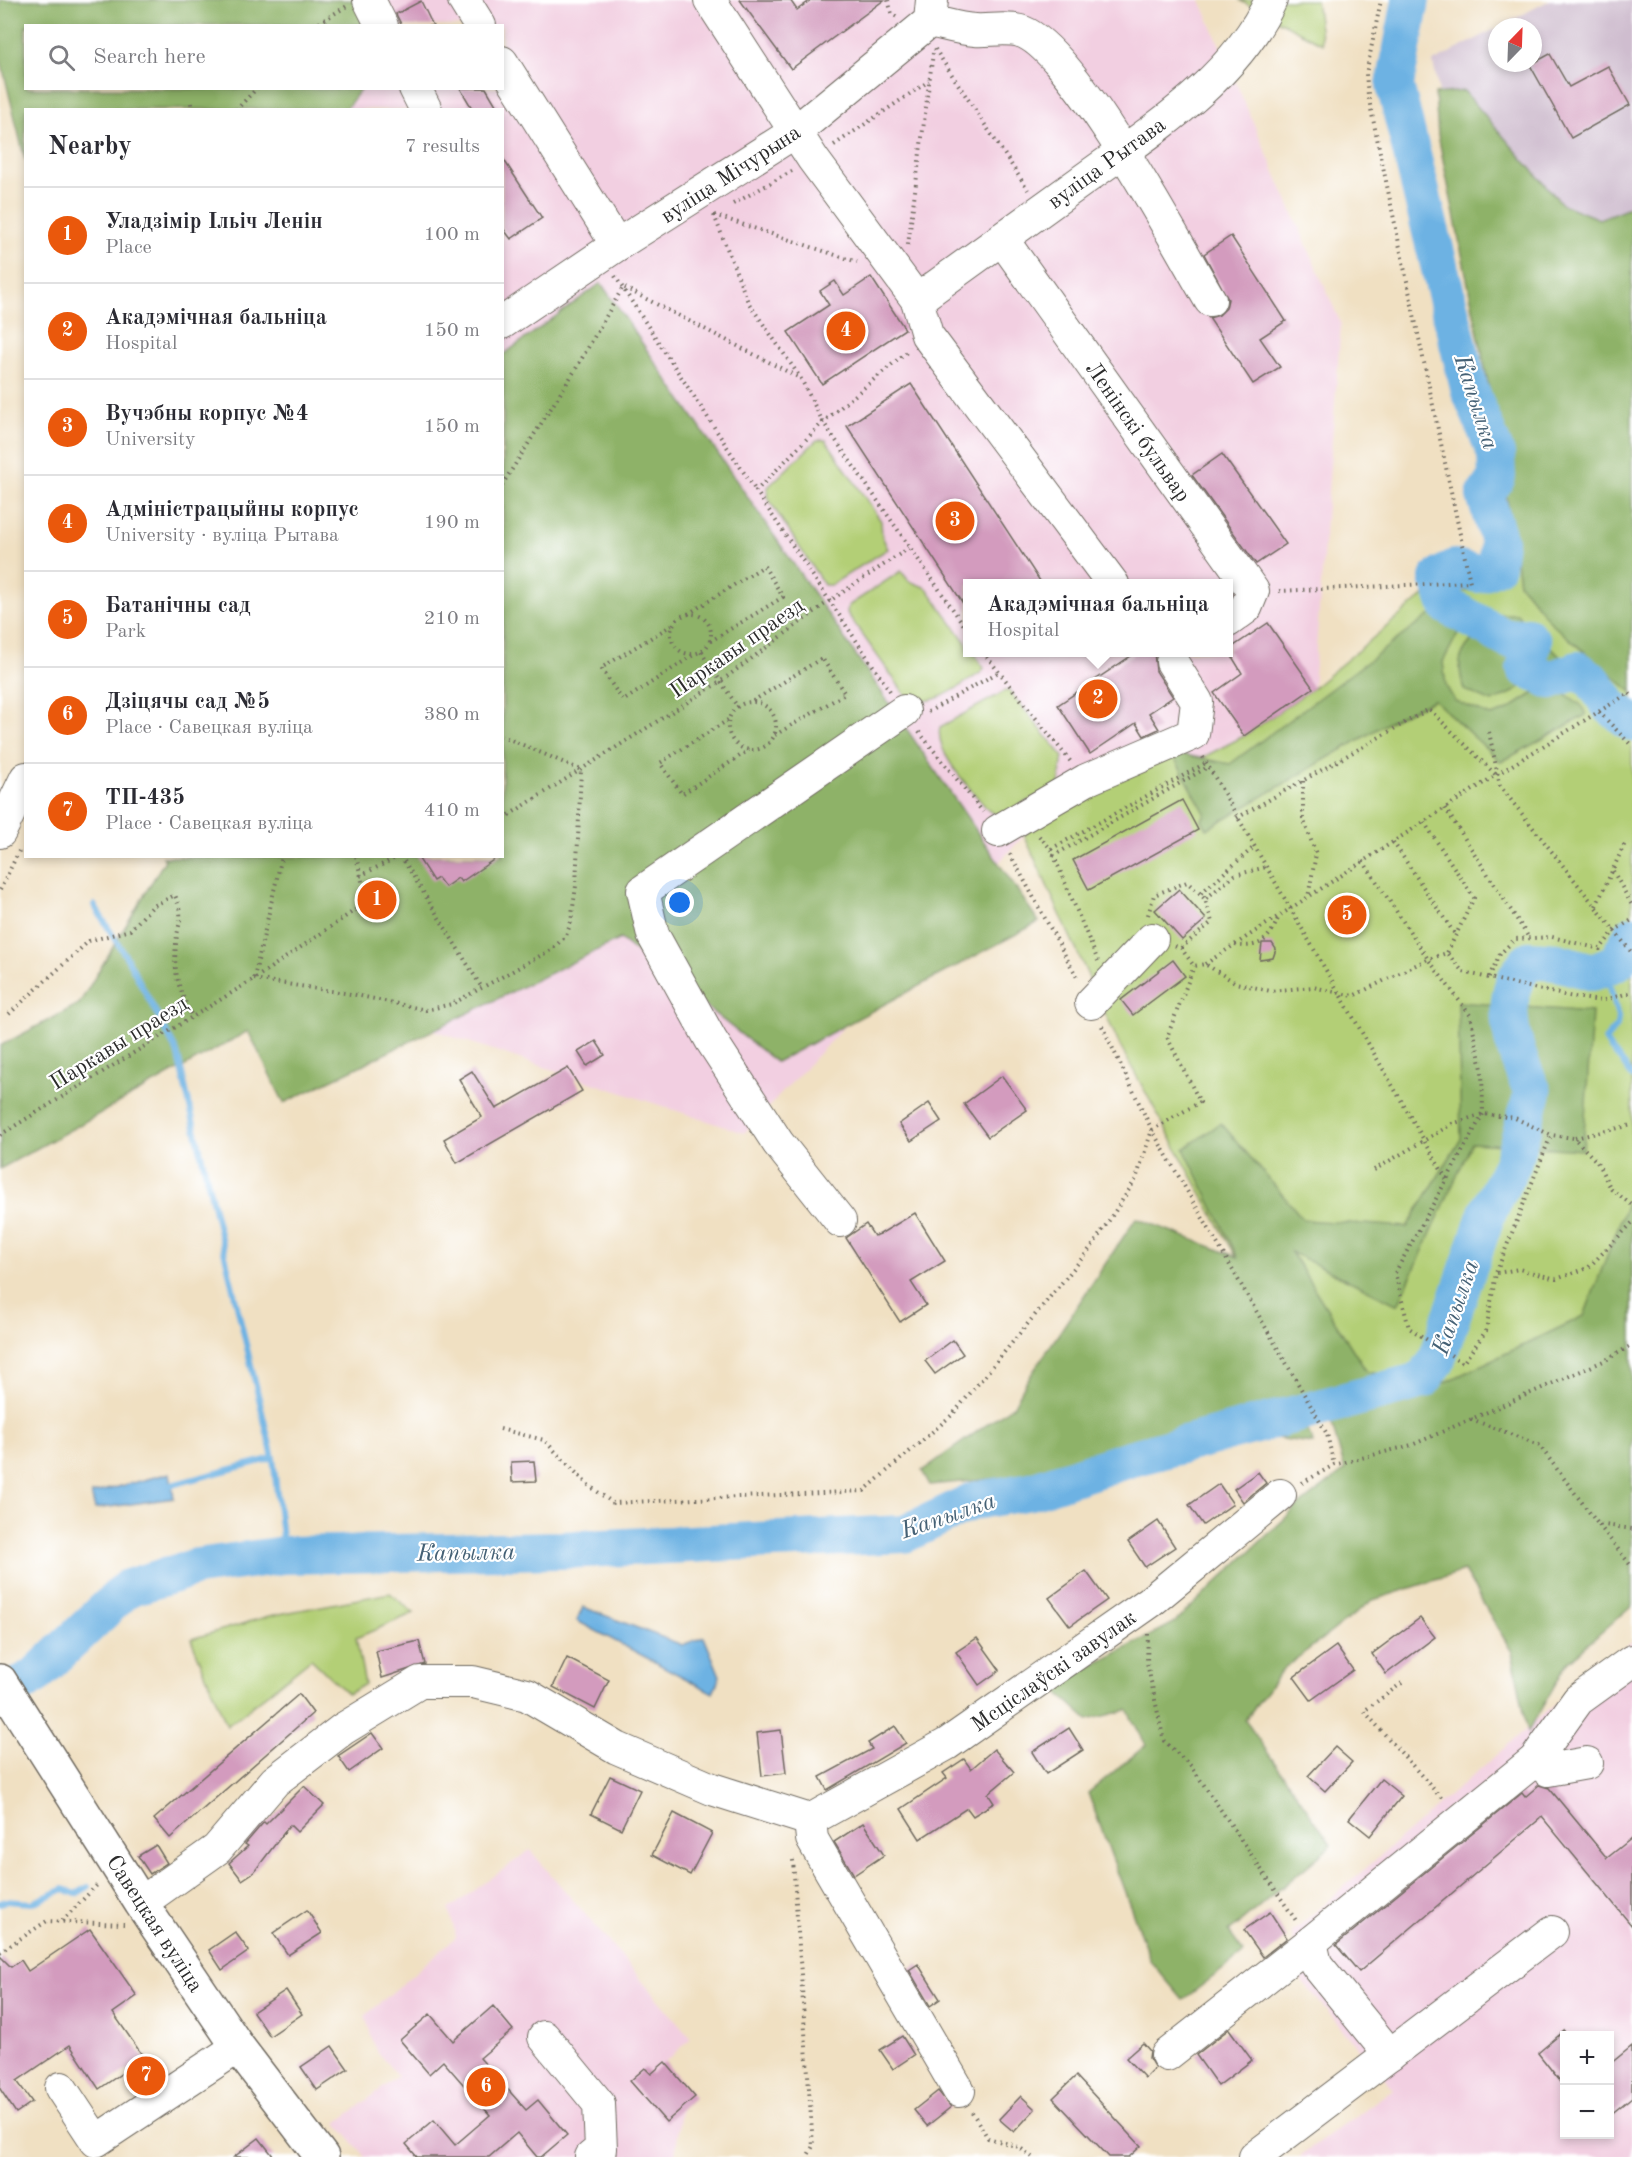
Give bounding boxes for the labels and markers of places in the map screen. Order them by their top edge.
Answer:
pin: 4 [826,308,866,354]
pin: 3 [936,498,974,544]
pin: 2 [1078,676,1118,722]
pin: 1 [358,878,397,922]
pin: 5 [1328,892,1366,938]
pin: 7 [126,2054,166,2098]
pin: 6 [466,2064,506,2110]

